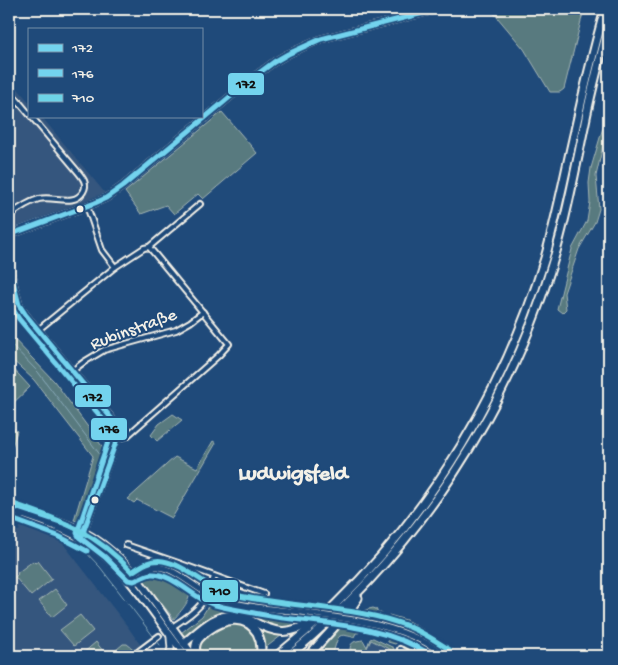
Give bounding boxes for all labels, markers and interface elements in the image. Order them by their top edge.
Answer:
legend [28,28,202,118]
text: 172 [71,40,93,58]
text: 176 [71,66,94,84]
line badge: 172 [227,72,265,96]
text: 172 [235,77,256,94]
text: 710 [71,90,95,108]
unlabelled marker [75,204,85,214]
street label: Rubinstraße [88,305,181,356]
line badge: 172 [74,384,112,408]
text: 172 [82,390,103,407]
line badge: 176 [90,417,128,441]
text: 176 [98,422,120,439]
district label: Ludwigsfeld [238,462,350,488]
unlabelled marker [90,495,100,505]
line badge: 710 [201,579,239,603]
text: 710 [209,584,230,601]

